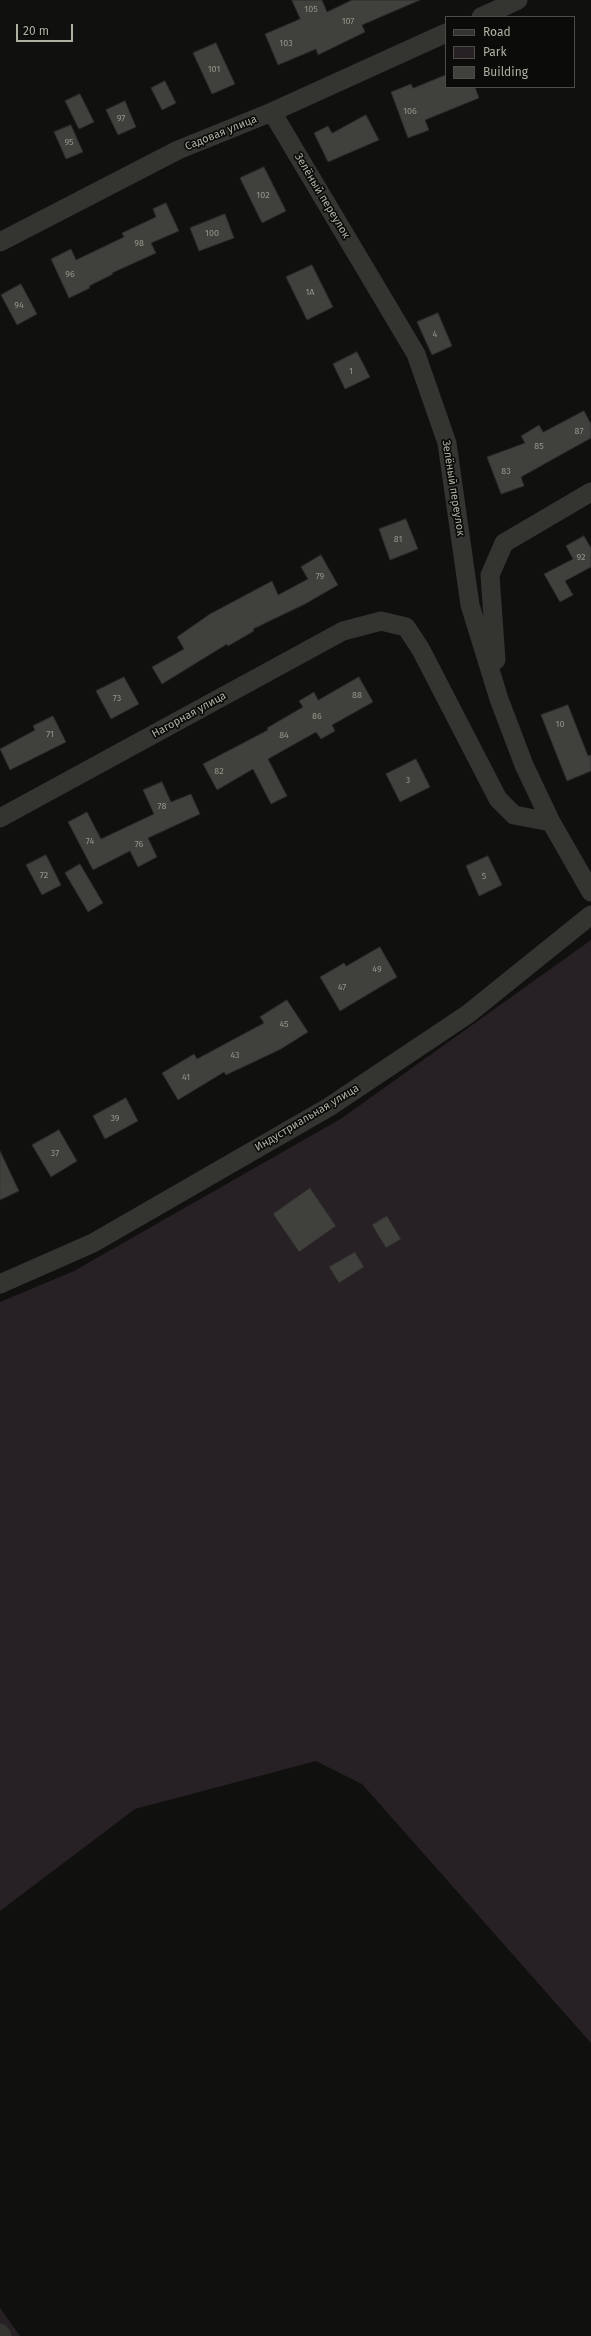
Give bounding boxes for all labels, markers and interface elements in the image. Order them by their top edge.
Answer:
house number: 105 [304,4,318,14]
scale bar [18,16,75,42]
house number: 107 [342,16,354,26]
legend [445,16,575,88]
text: 20 m [23,24,49,38]
text: Road [483,25,511,39]
house number: 103 [279,38,293,48]
text: Park [483,45,507,59]
house number: 101 [208,64,220,74]
text: Building [483,65,528,79]
house number: 106 [403,106,417,116]
house number: 97 [117,113,125,123]
street label: Садовая улица [183,113,259,153]
house number: 95 [64,137,74,147]
street label: Зелёный переулок [291,151,353,241]
house number: 102 [256,190,270,200]
house number: 100 [205,228,219,238]
house number: 98 [134,238,144,248]
house number: 96 [65,269,75,279]
house number: 1А [305,287,315,297]
house number: 94 [14,300,24,310]
house number: 4 [433,329,437,339]
house number: 1 [349,366,353,376]
house number: 87 [575,426,583,436]
street label: Зелёный переулок [439,439,467,537]
house number: 85 [534,441,544,451]
house number: 83 [501,466,511,476]
house number: 81 [394,534,402,544]
house number: 92 [577,552,585,562]
house number: 79 [316,571,324,581]
street label: Нагорная улица [150,689,228,741]
house number: 88 [352,690,362,700]
house number: 73 [113,693,121,703]
house number: 86 [312,711,322,721]
house number: 10 [556,719,564,729]
house number: 71 [46,729,54,739]
house number: 84 [279,730,289,740]
house number: 82 [214,766,224,776]
house number: 3 [406,775,410,785]
house number: 78 [158,801,166,811]
house number: 74 [86,836,94,846]
house number: 76 [135,839,143,849]
house number: 72 [40,870,48,880]
house number: 5 [482,871,486,881]
house number: 49 [372,964,382,974]
house number: 47 [338,982,346,992]
house number: 45 [279,1019,289,1029]
house number: 43 [230,1050,240,1060]
house number: 41 [182,1072,190,1082]
street label: Индустриальная улица [253,1082,361,1154]
house number: 39 [110,1113,120,1123]
house number: 37 [51,1148,59,1158]

